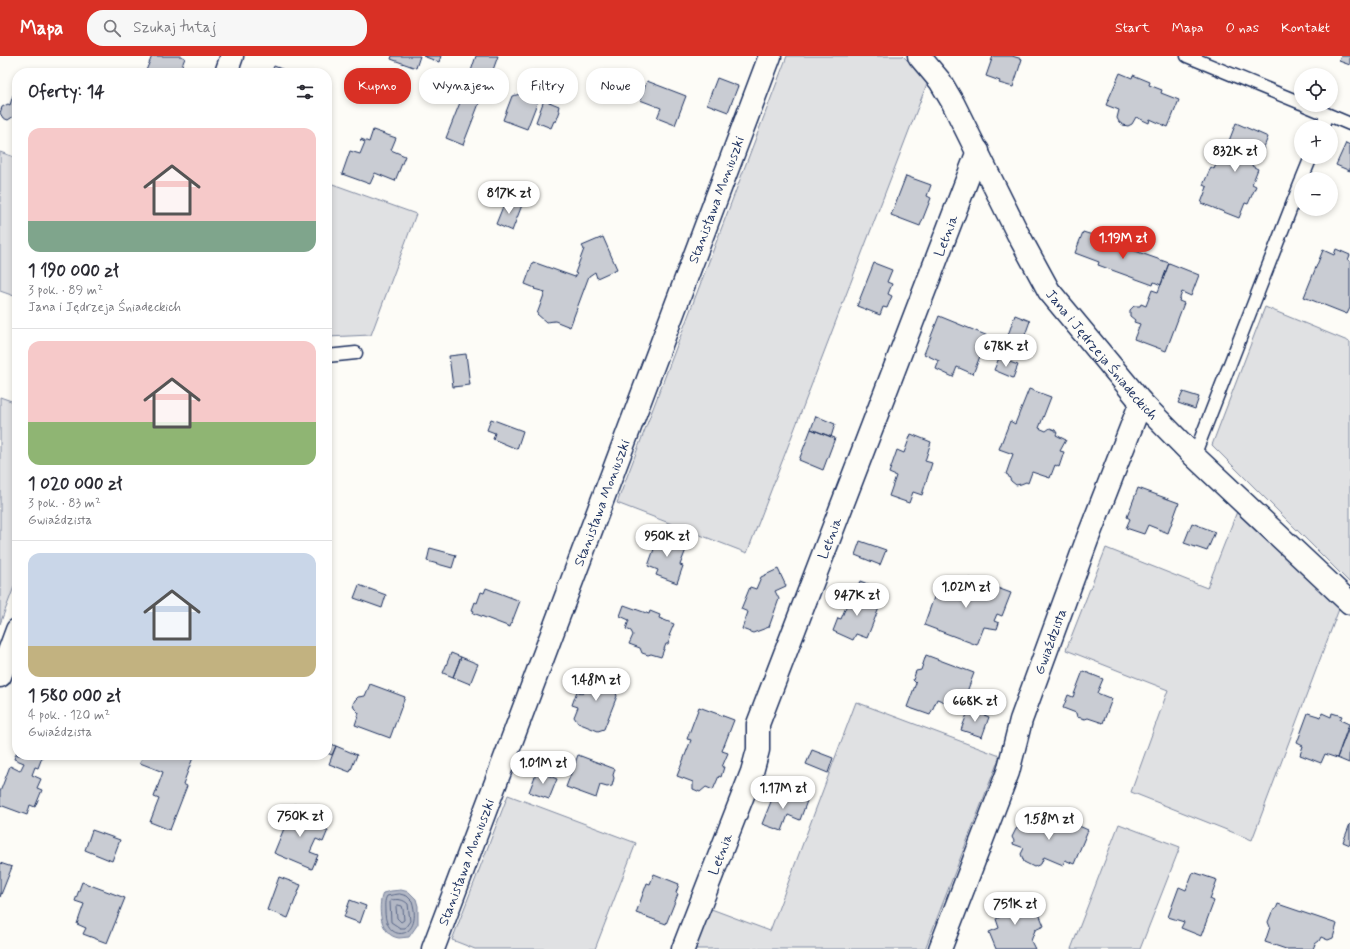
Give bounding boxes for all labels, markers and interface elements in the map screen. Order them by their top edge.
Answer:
search box [87,10,367,46]
text: Mapa [20,16,63,41]
icon: search [101,17,123,39]
text: Szukaj tutaj [133,18,216,38]
text: Start [1115,19,1150,37]
text: Mapa [1172,19,1204,37]
text: O nas [1226,19,1259,37]
text: Kontakt [1281,19,1330,37]
chip: Kupno [344,68,411,104]
chip: Wynajem [419,68,509,104]
chip: Filtry [517,68,578,104]
chip: Nowe [586,68,645,104]
map controls [1294,68,1338,216]
button: locate [1294,68,1338,112]
text: Oferty: 14 [28,81,105,103]
icon: filters [294,81,316,103]
button: + [1294,120,1338,164]
street label: Stanisława Moniuszki [685,134,749,266]
pin: 832K zł [1198,139,1272,173]
text: 832K zł [1213,143,1257,160]
icon: home [136,154,208,226]
button: − [1294,172,1338,216]
pin: 817K zł [472,181,546,215]
text: 817K zł [487,185,531,202]
street label: Letnia [930,212,963,259]
pin: 1.19M zł [1082,226,1164,260]
text: 1.19M zł [1099,230,1147,247]
text: 1 190 000 zł [28,260,119,282]
text: 3 pok. · 89 m² [28,282,103,299]
street label: Jana i Jędrzeja Śniadeckich [1041,286,1162,424]
text: Jana i Jędrzeja Śniadeckich [28,299,181,316]
pin: 678K zł [969,334,1043,368]
text: 678K zł [984,338,1028,355]
icon: home [136,367,208,439]
street label: Stanisława Moniuszki [570,437,634,569]
text: 1 020 000 zł [28,473,122,495]
text: 3 pok. · 83 m² [28,495,101,512]
text: Gwiaździsta [28,512,92,529]
street label: Letnia [814,514,847,562]
pin: 950K zł [630,524,704,558]
text: 950K zł [644,528,690,545]
pin: 1.02M zł [925,575,1007,609]
icon: home [136,579,208,651]
text: 1.02M zł [942,579,991,596]
pin: 947K zł [820,583,894,617]
text: 947K zł [834,587,880,604]
street label: Gwiaździsta [1030,606,1071,677]
pin: 1.48M zł [555,668,637,702]
text: 1.48M zł [571,672,621,689]
text: 1 580 000 zł [28,685,121,707]
pin: 668K zł [938,689,1012,723]
text: 668K zł [953,693,997,710]
text: 4 pok. · 120 m² [28,707,110,724]
text: Gwiaździsta [28,724,92,741]
pin: 1.01M zł [502,751,584,785]
text: 1.01M zł [519,755,567,772]
pin: 1.17M zł [742,776,824,810]
text: 1.17M zł [759,780,807,797]
street label: Stanisława Moniuszki [435,796,499,928]
pin: 750K zł [263,804,337,838]
pin: 1.58M zł [1008,807,1090,841]
text: 750K zł [277,808,323,825]
text: 1.58M zł [1024,811,1074,828]
street label: Letnia [705,830,737,878]
pin: 751K zł [978,892,1052,926]
text: 751K zł [993,896,1037,913]

